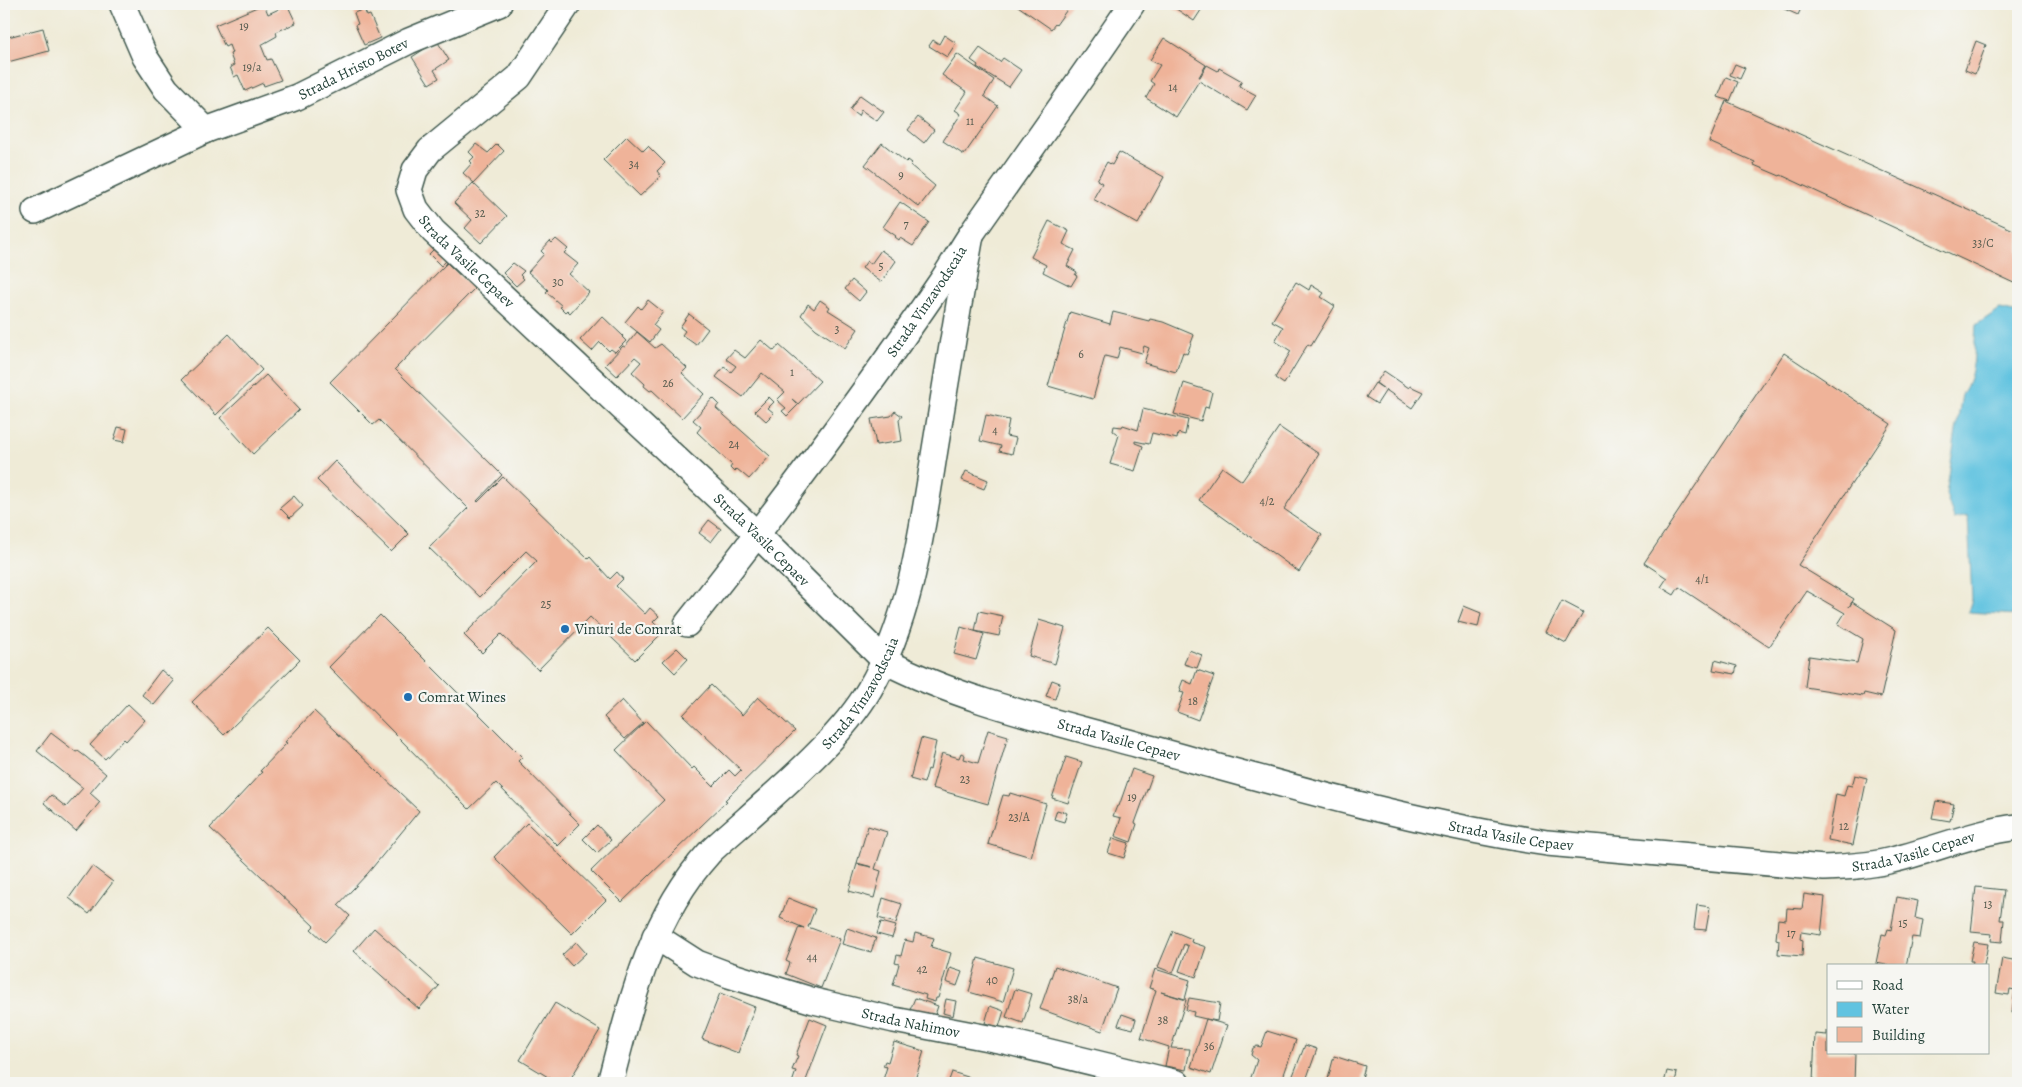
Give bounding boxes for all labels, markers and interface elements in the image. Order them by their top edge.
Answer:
house number: 19 [239,18,249,34]
street label: Strada Hristo Botev [295,33,412,105]
house number: 19/a [242,59,262,75]
house number: 14 [1168,79,1178,95]
house number: 11 [966,113,974,129]
house number: 34 [629,156,640,172]
house number: 9 [898,167,904,183]
house number: 32 [475,205,486,221]
street label: Strada Vasile Cepaev [414,211,519,312]
house number: 7 [903,216,909,232]
house number: 33/C [1972,235,1994,251]
street label: Strada Vinzavodscaia [882,242,971,361]
house number: 5 [878,258,884,274]
house number: 30 [552,274,564,290]
house number: 3 [835,321,840,337]
house number: 6 [1078,346,1084,362]
house number: 1 [790,364,794,380]
house number: 26 [662,375,674,391]
house number: 4 [992,422,998,438]
house number: 24 [728,436,740,452]
street label: Strada Vasile Cepaev [709,489,814,591]
house number: 4/2 [1259,493,1275,509]
house number: 4/1 [1695,571,1709,587]
house number: 25 [541,596,551,612]
place label: Vinuri de Comrat [574,619,681,639]
marker: Vinuri de Comrat [559,623,571,635]
street label: Strada Vinzavodscaia [817,634,903,754]
place label: Comrat Wines [418,687,506,707]
marker: Comrat Wines [402,691,414,703]
house number: 18 [1188,693,1198,709]
street label: Strada Vasile Cepaev [1055,713,1183,766]
house number: 23 [960,771,970,787]
house number: 19 [1127,789,1137,805]
house number: 23/A [1008,809,1031,825]
street label: Strada Vasile Cepaev [1447,815,1574,855]
house number: 12 [1839,818,1849,834]
street label: Strada Vasile Cepaev [1851,826,1977,876]
house number: 13 [1983,896,1993,912]
house number: 15 [1898,915,1908,931]
house number: 17 [1786,925,1797,941]
house number: 44 [807,949,818,965]
house number: 42 [916,961,928,977]
legend [1827,964,1990,1054]
house number: 40 [986,972,998,988]
text: Road [1872,975,1904,995]
house number: 38/a [1068,991,1089,1007]
text: Water [1871,999,1909,1019]
street label: Strada Nahimov [860,1003,962,1042]
house number: 38 [1158,1012,1169,1028]
text: Building [1872,1025,1925,1045]
house number: 36 [1204,1038,1215,1054]

